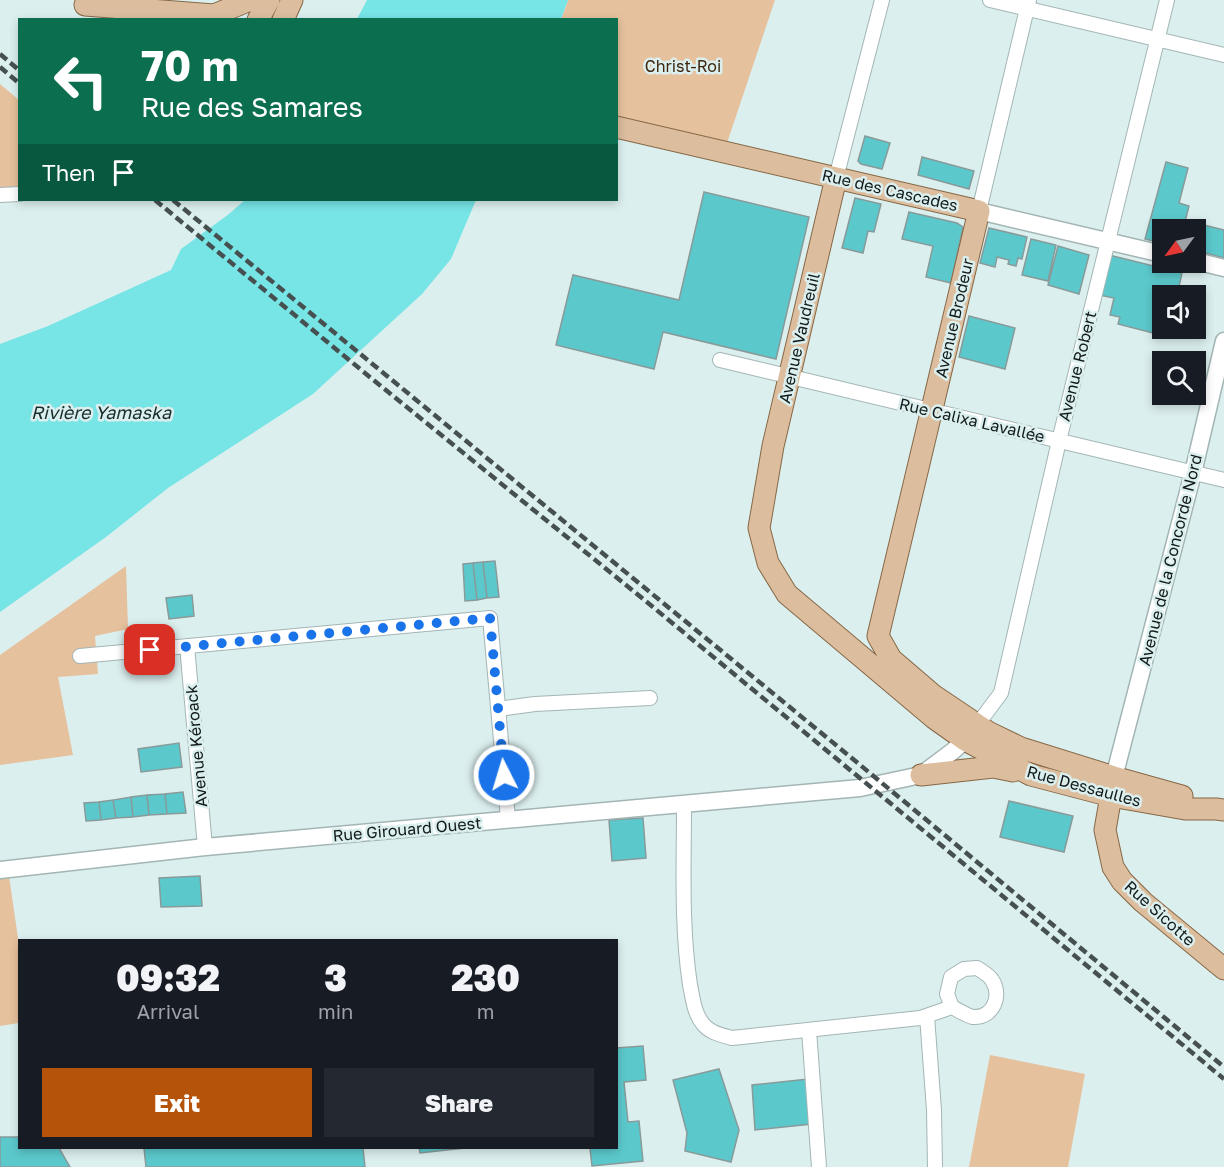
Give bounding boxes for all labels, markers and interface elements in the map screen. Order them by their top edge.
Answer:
text: 70 m [141,40,238,90]
icon: left [42,42,120,120]
park label: Christ-Roi [645,56,721,76]
text: Rue des Samares [141,91,363,123]
icon: arrive [107,156,140,189]
text: Then [42,159,95,186]
street label: Rue des Cascades [820,165,960,215]
north arrow [1152,219,1206,273]
map controls [1152,219,1206,405]
street label: Avenue Brodeur [931,256,977,380]
street label: Avenue Vaudreuil [774,271,824,405]
button: sound [1152,285,1206,339]
street label: Avenue Robert [1054,309,1100,423]
button: search [1152,351,1206,405]
street label: Rue Calixa Lavallée [897,394,1047,446]
water label: Rivière Yamaska [31,401,172,423]
street label: Avenue de la Concorde Nord [1134,452,1206,668]
pin [124,624,175,675]
icon: arrive [133,633,166,666]
street label: Avenue Kéroack [181,684,211,808]
position arrow [472,743,536,807]
street label: Rue Dessaulles [1025,761,1143,811]
street label: Rue Girouard Ouest [332,813,482,845]
street label: Rue Sicotte [1121,876,1199,950]
text: 09:32 [116,956,220,999]
text: 3 [324,956,347,999]
text: 230 [451,956,520,999]
text: Arrival [137,999,199,1023]
text: min [318,999,353,1023]
text: m [477,999,495,1023]
button: Exit [42,1068,312,1137]
button: Share [324,1068,594,1137]

